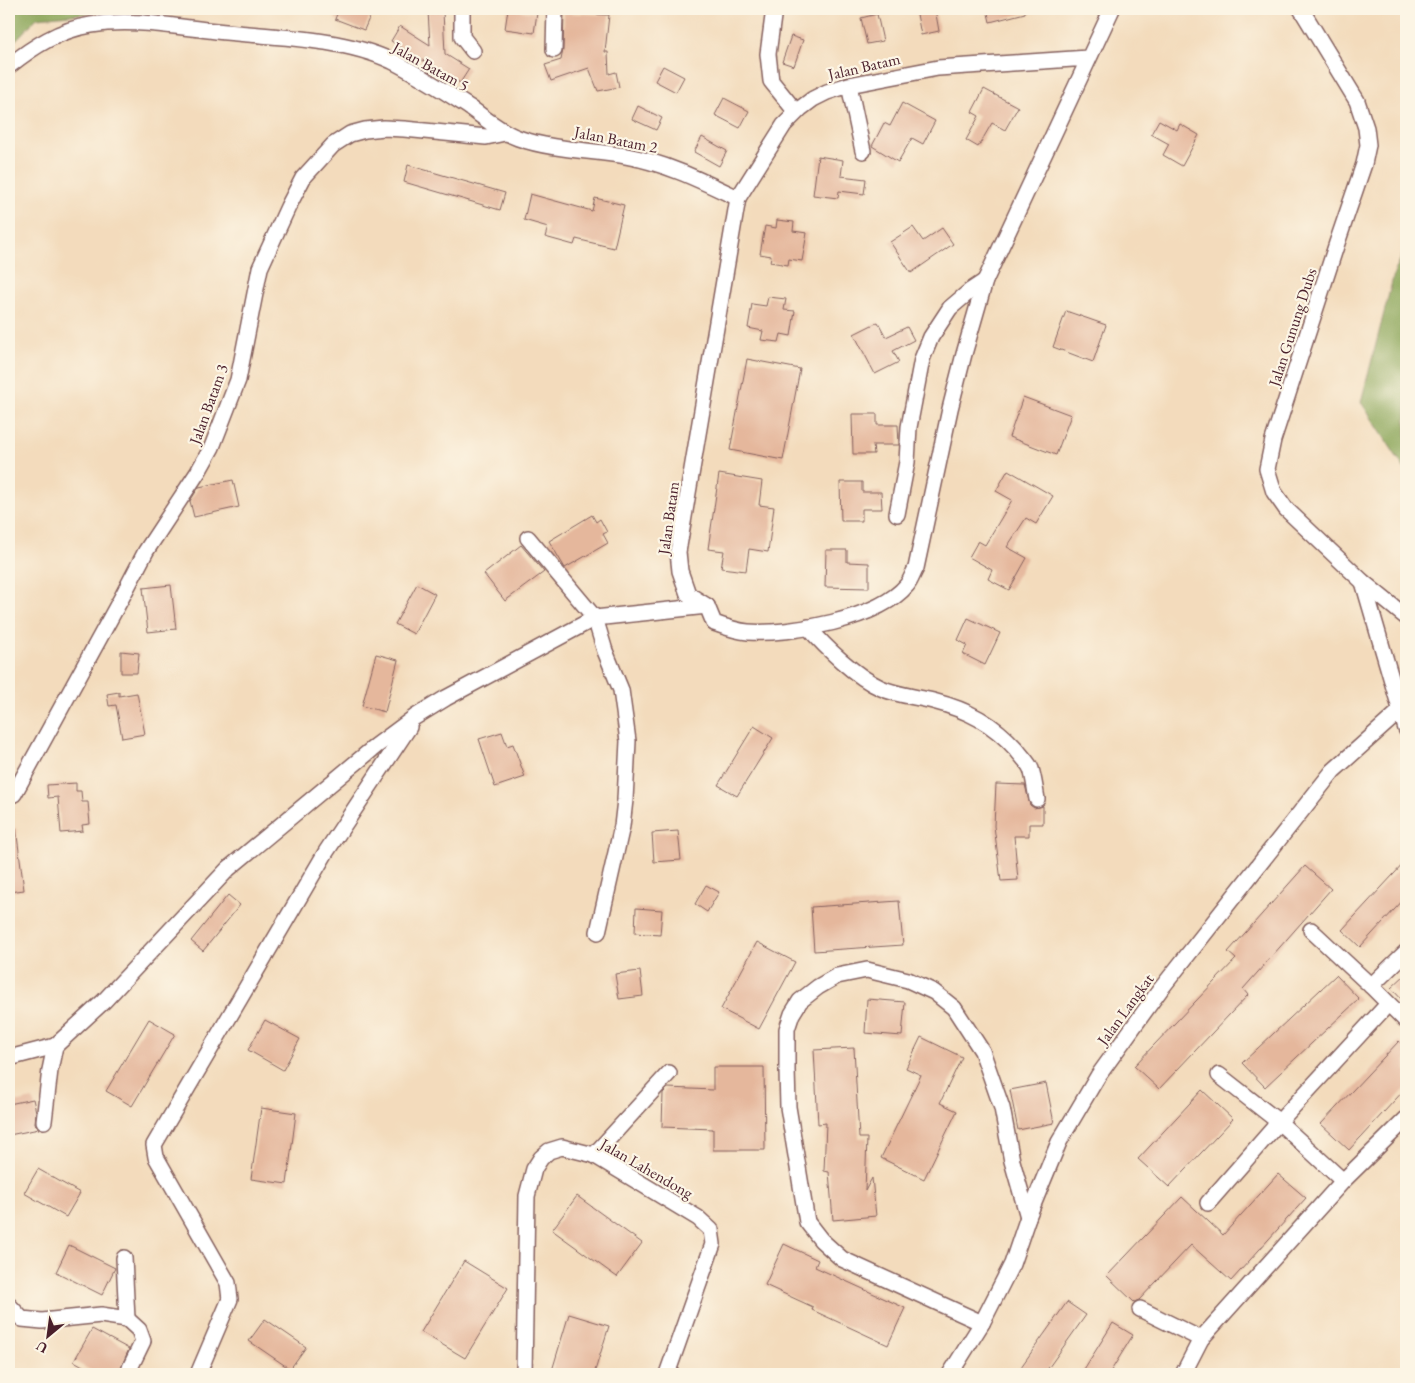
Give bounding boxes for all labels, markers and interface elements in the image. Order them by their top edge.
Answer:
street label: Jalan Batam 5 [387,36,473,96]
street label: Jalan Batam [824,48,903,85]
street label: Jalan Batam 2 [571,121,660,158]
street label: Jalan Gunung Dubs [1263,265,1321,391]
street label: Jalan Batam 3 [184,361,233,449]
street label: Jalan Batam [653,480,684,558]
street label: Jalan Langkat [1091,969,1159,1051]
street label: Jalan Lahendong [595,1132,698,1204]
north arrow [22,1310,72,1360]
text: U [32,1337,51,1358]

